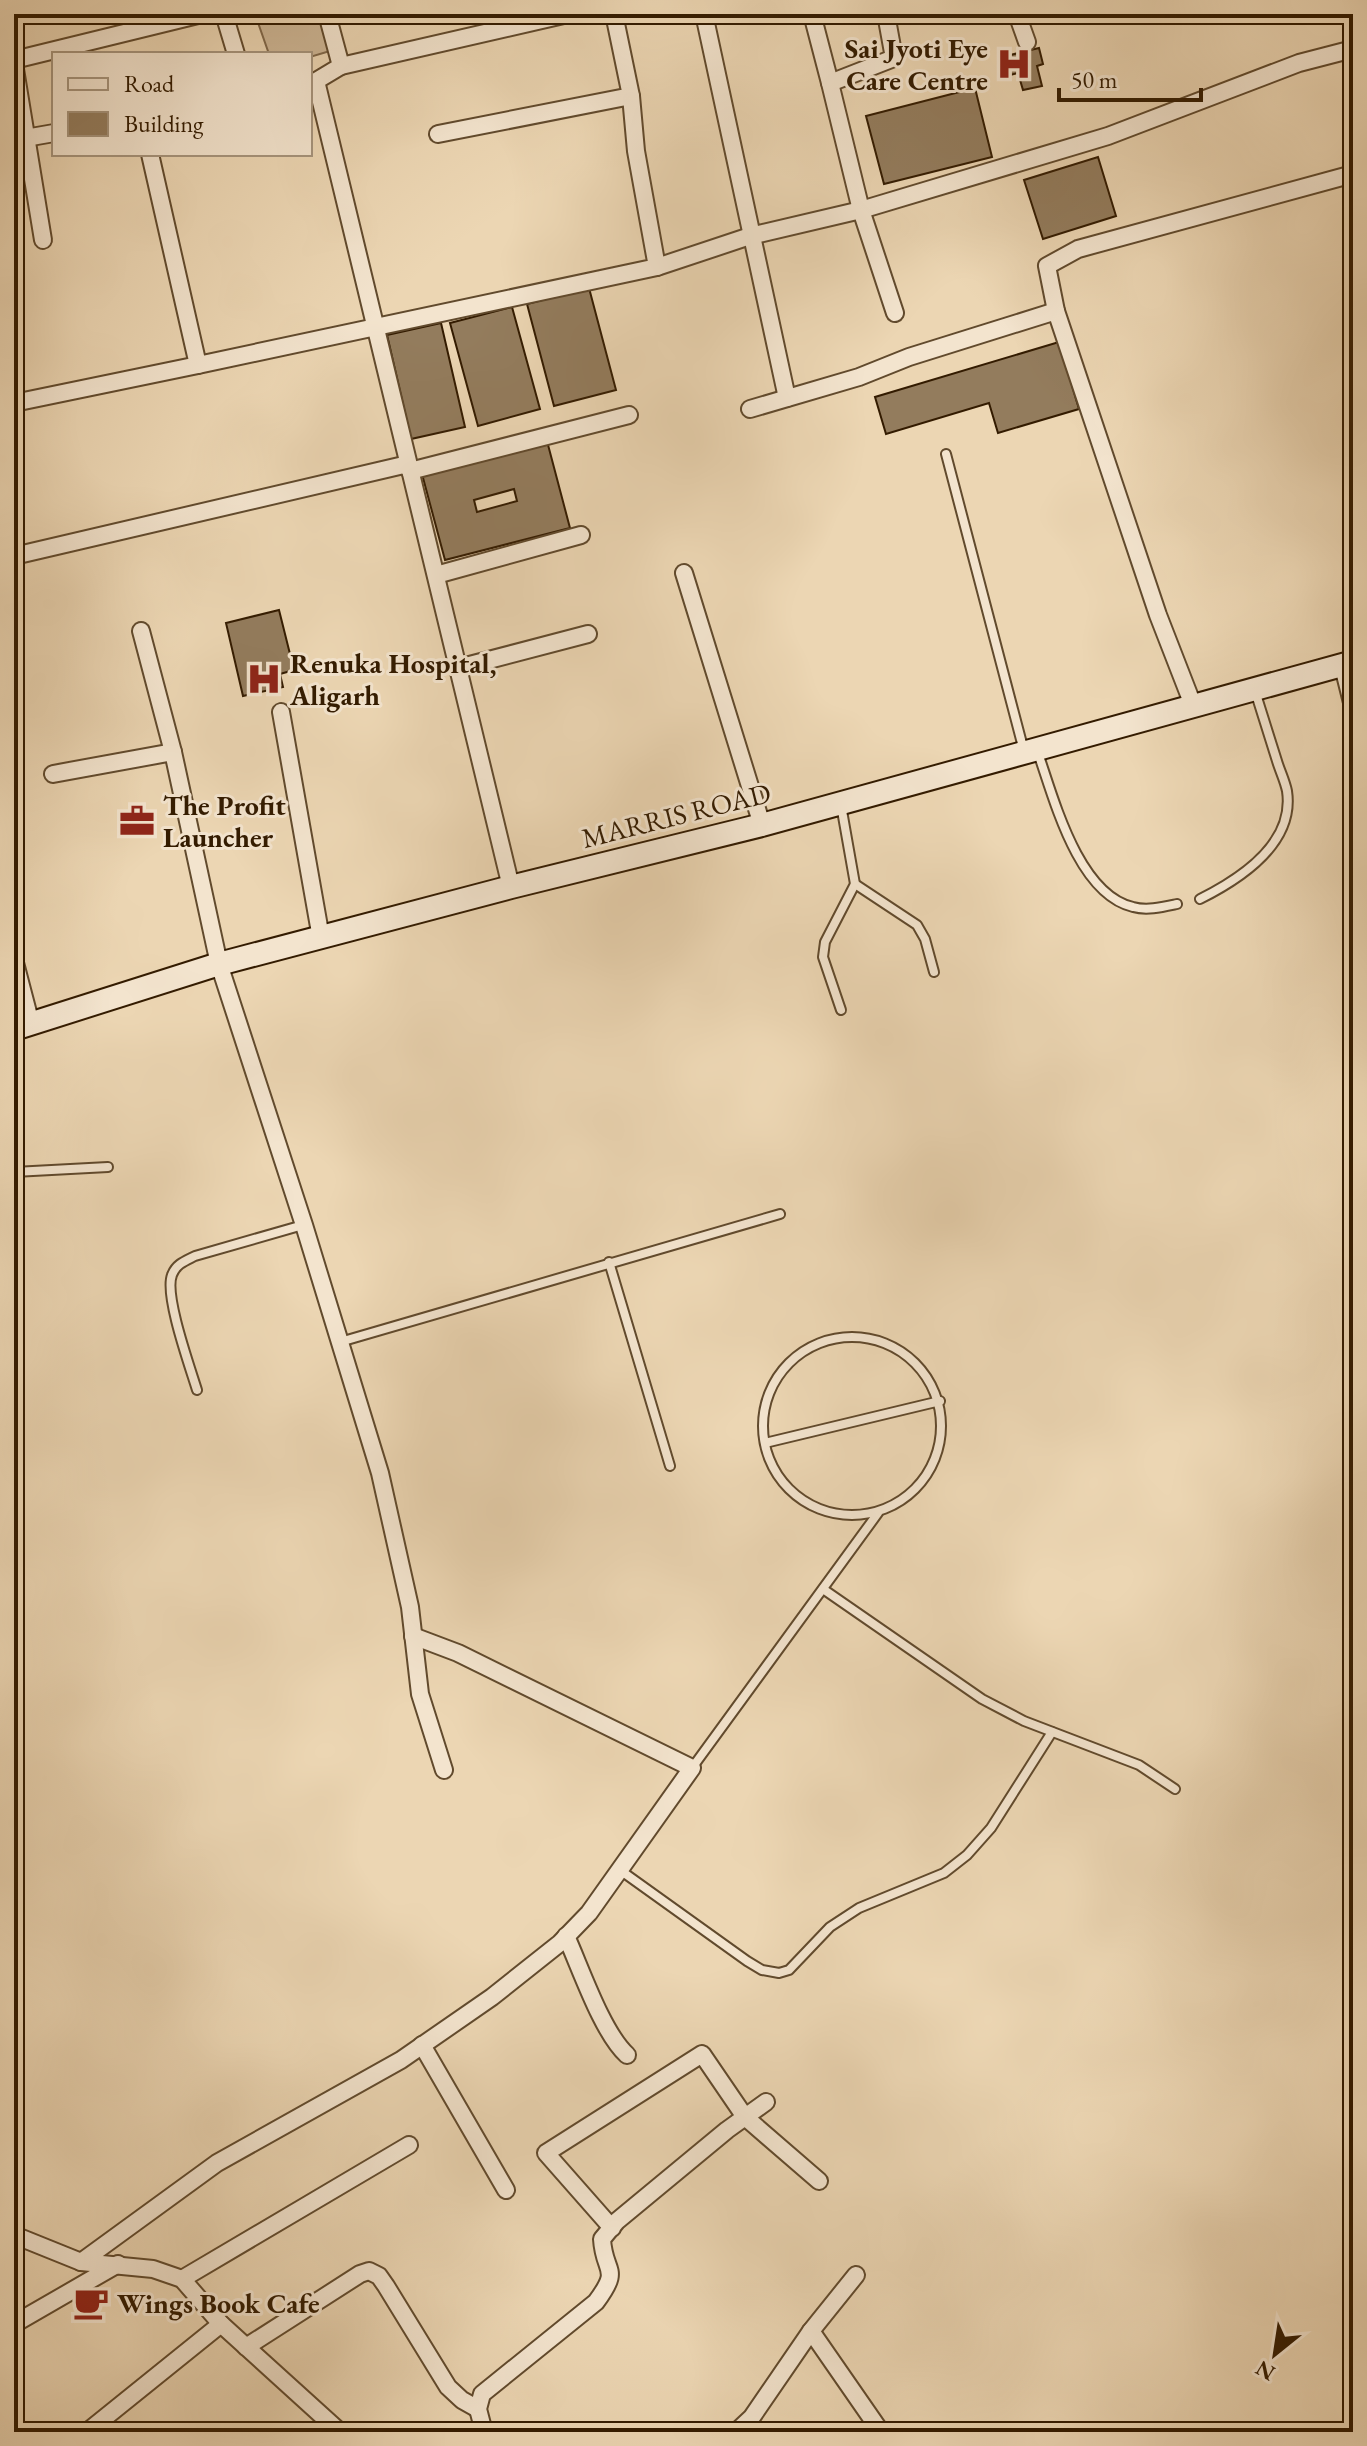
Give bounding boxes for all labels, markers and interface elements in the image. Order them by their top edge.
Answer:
place label: Sai Jyoti Eye Care Centre [844,30,988,98]
hospital icon: Sai Jyoti Eye Care Centre [995,45,1033,83]
legend [52,52,312,156]
scale bar [1059,52,1201,102]
text: 50 m [1071,64,1118,95]
text: Road [124,68,175,99]
text: Building [124,108,204,139]
place label: Renuka Hospital, Aligarh [289,645,496,713]
hospital icon: Renuka Hospital, Aligarh [245,660,283,698]
street label: MARRIS ROAD [578,774,774,856]
place label: The Profit Launcher [163,787,286,855]
office icon: The Profit Launcher [118,802,156,840]
cafe icon: Wings Book Cafe [72,2284,110,2322]
place label: Wings Book Cafe [117,2285,320,2321]
north arrow [1235,2314,1315,2394]
text: N [1250,2354,1280,2388]

